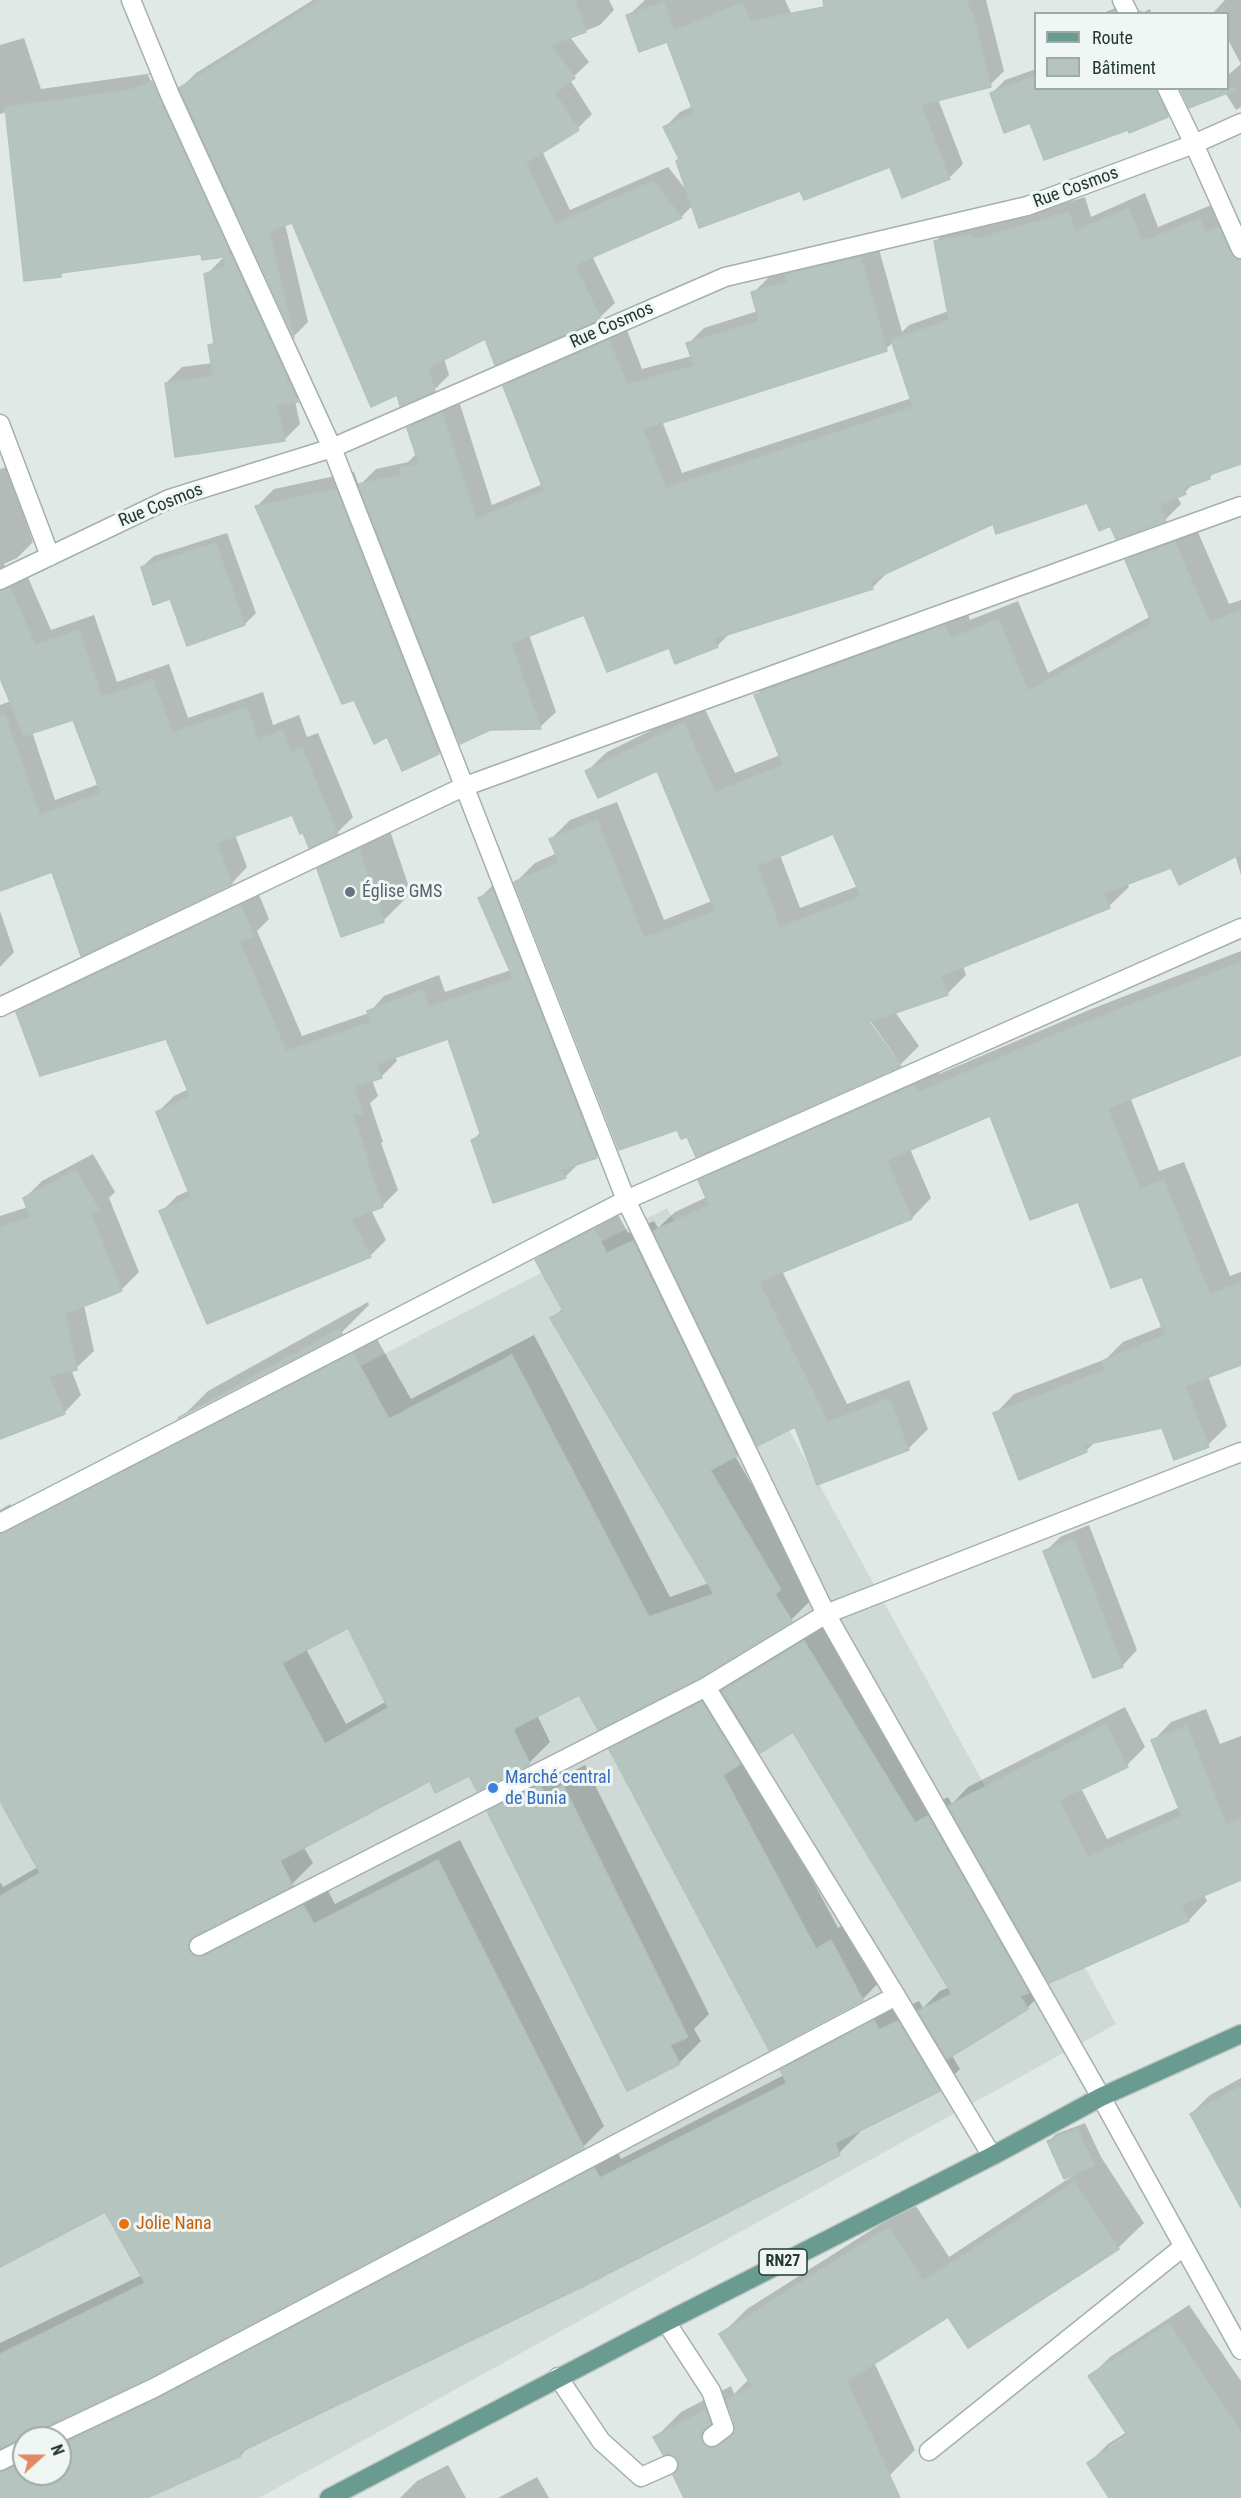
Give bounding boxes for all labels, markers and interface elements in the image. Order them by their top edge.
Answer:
legend [1034,12,1229,90]
text: Route [1092,27,1133,48]
text: Bâtiment [1092,57,1156,78]
street label: Rue Cosmos [1030,163,1122,213]
street label: Rue Cosmos [567,298,657,354]
street label: Rue Cosmos [116,479,206,533]
place label: Église GMS [362,881,442,903]
marker: Église GMS [343,885,357,899]
place label: Marché central de Bunia [505,1767,611,1810]
marker: Marché central de Bunia [486,1781,500,1795]
place label: Jolie Nana [136,2213,212,2235]
marker: Jolie Nana [117,2217,131,2231]
road number: RN27 [759,2249,807,2275]
north arrow [12,2426,72,2486]
text: N [47,2442,68,2458]

